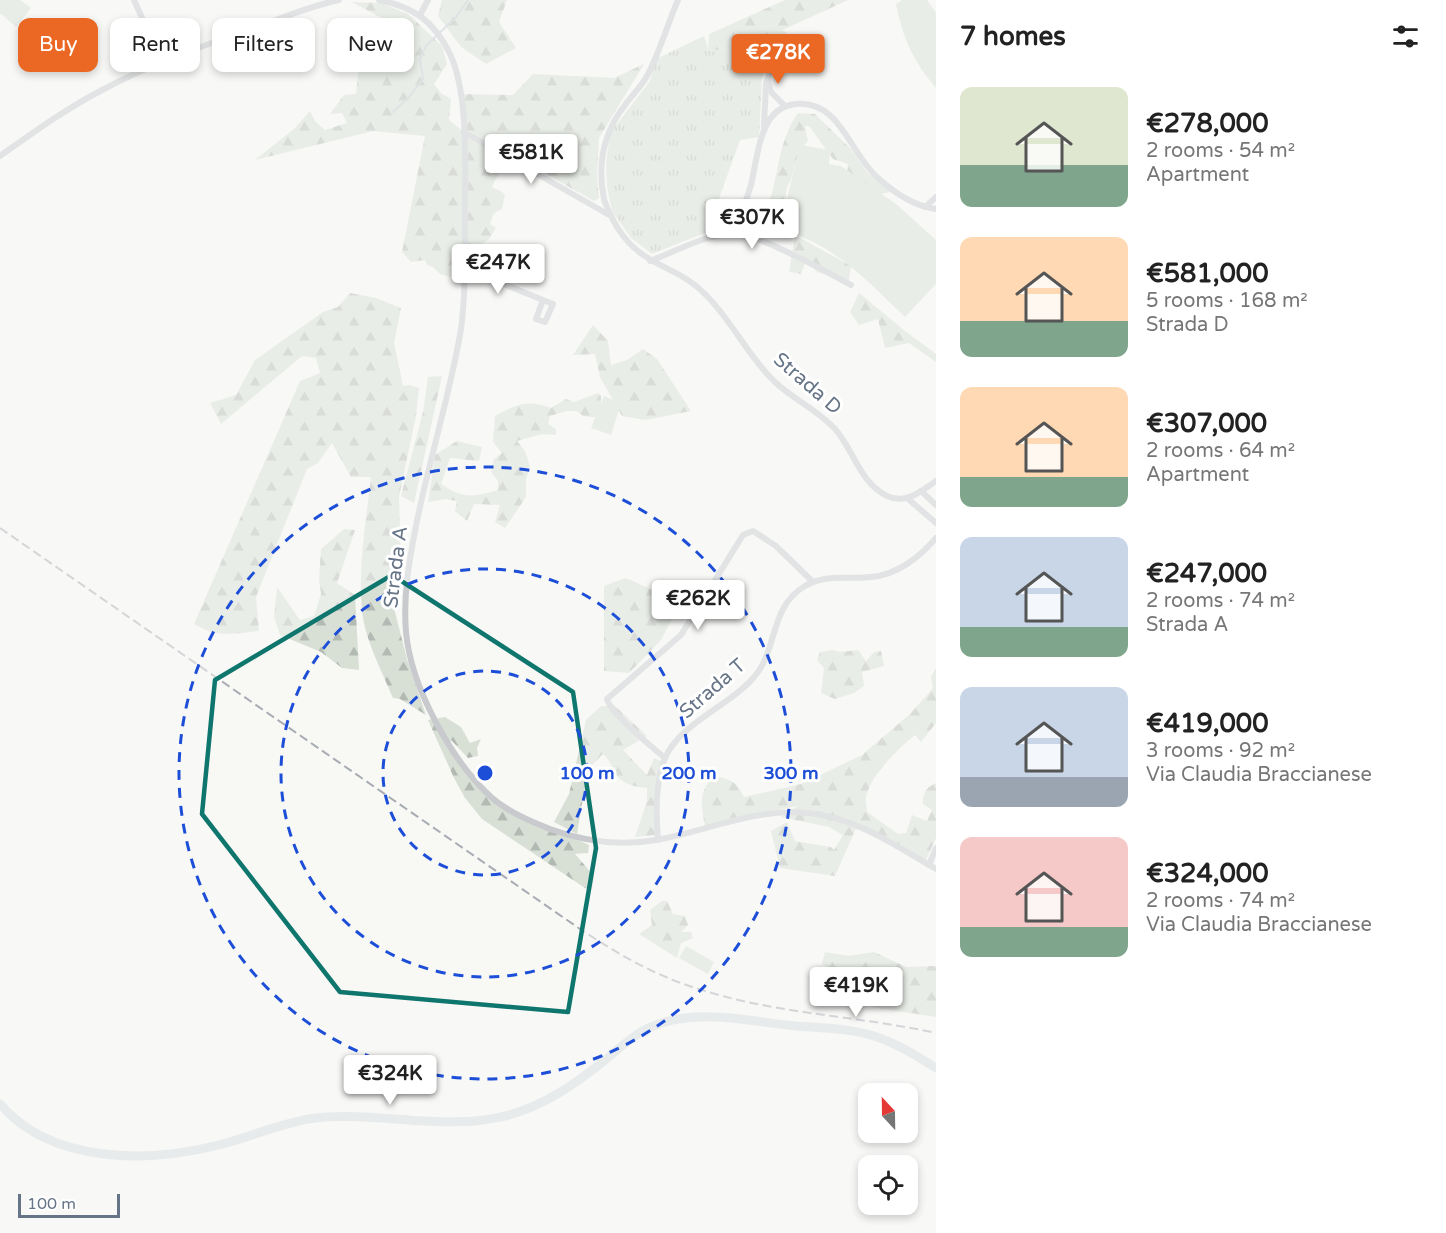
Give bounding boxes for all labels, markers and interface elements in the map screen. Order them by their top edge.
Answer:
chip: Buy [18,18,98,72]
chip: Rent [110,18,200,72]
chip: Filters [212,18,315,72]
chip: New [327,18,414,72]
icon: filters [1389,20,1422,53]
text: 7 homes [960,21,1066,52]
pin: €278K [736,34,820,85]
text: €278K [746,41,810,65]
text: €278,000 [1146,108,1268,139]
icon: home [1008,111,1080,183]
pin: €581K [489,134,573,185]
text: 2 rooms · 54 m² [1146,139,1295,163]
text: €581K [499,141,563,165]
text: Apartment [1146,163,1249,187]
pin: €307K [710,199,794,250]
text: €307K [720,206,784,230]
pin: €247K [456,244,540,295]
text: €247K [466,251,530,275]
text: €581,000 [1146,258,1268,289]
icon: home [1008,261,1080,333]
text: 5 rooms · 168 m² [1146,289,1308,313]
text: Strada D [1146,313,1229,337]
street label: Strada D [768,348,846,420]
text: €307,000 [1146,408,1267,439]
icon: home [1008,411,1080,483]
text: 2 rooms · 64 m² [1146,439,1295,463]
text: Apartment [1146,463,1249,487]
street label: Strada A [379,525,413,609]
text: €247,000 [1146,558,1267,589]
icon: home [1008,561,1080,633]
pin: €262K [656,580,740,631]
text: €262K [666,587,730,611]
text: 2 rooms · 74 m² [1146,589,1295,613]
text: Strada A [1146,613,1228,637]
street label: Strada T [675,654,751,724]
text: €419,000 [1146,708,1268,739]
icon: home [1008,711,1080,783]
text: 3 rooms · 92 m² [1146,739,1295,763]
text: 100 m [559,762,615,784]
text: 200 m [661,762,717,784]
text: 300 m [763,762,819,784]
centre of rings [475,763,495,783]
text: Via Claudia Braccianese [1146,763,1372,787]
text: €324,000 [1146,858,1268,889]
icon: home [1008,861,1080,933]
text: 2 rooms · 74 m² [1146,889,1295,913]
text: Via Claudia Braccianese [1146,913,1372,937]
pin: €419K [814,967,898,1018]
text: €419K [824,974,888,998]
pin: €324K [348,1055,432,1106]
text: €324K [358,1062,422,1086]
north arrow [858,1083,918,1143]
map controls [858,1083,918,1215]
button: locate [858,1155,918,1215]
scale bar [18,1191,120,1218]
text: 100 m [27,1194,76,1214]

